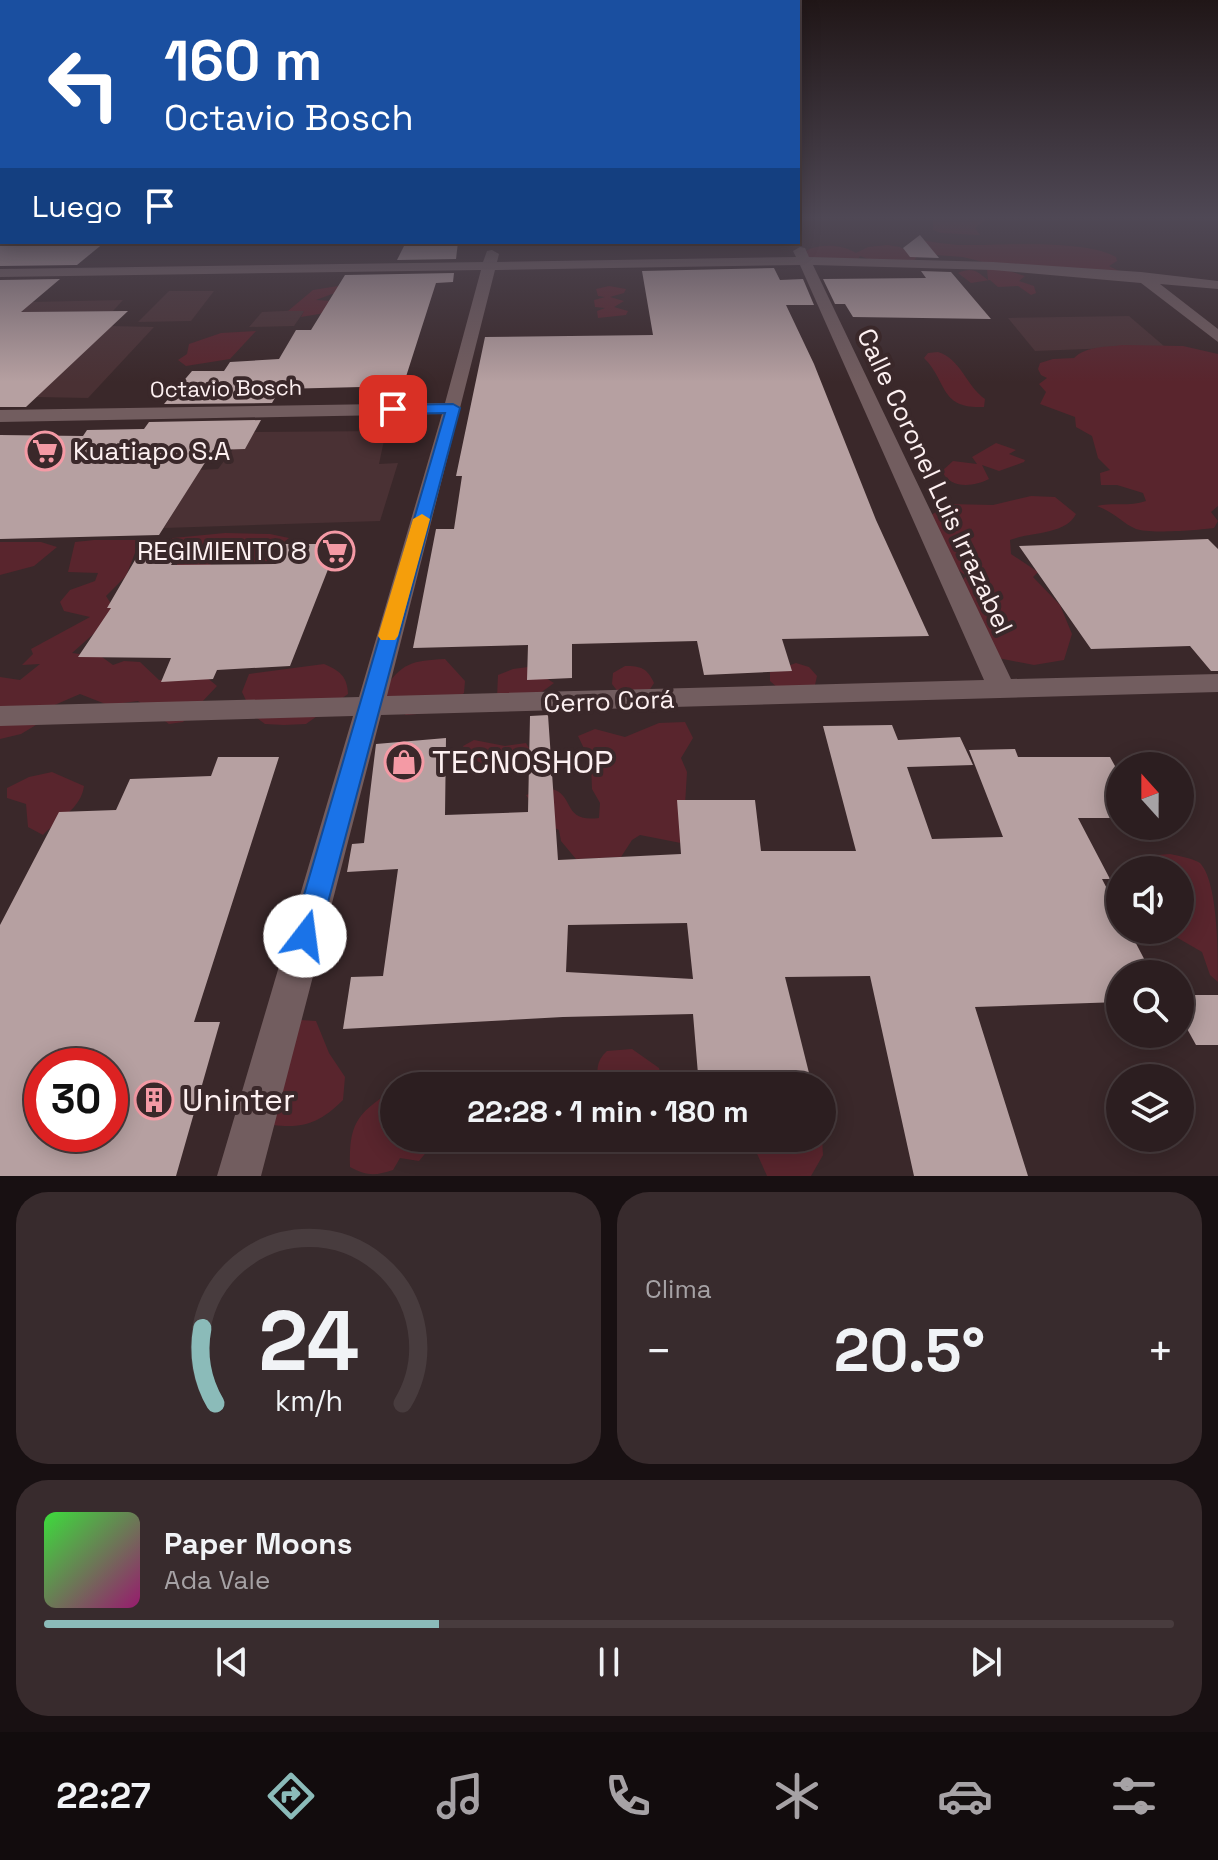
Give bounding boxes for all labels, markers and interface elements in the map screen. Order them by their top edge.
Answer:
text: 160 m [164,25,322,96]
icon: left [32,32,136,136]
text: Octavio Bosch [164,95,413,141]
icon: arrive [138,184,182,228]
text: Luego [32,187,122,226]
street label: Calle Coronel Luis Irrazabel [849,323,1021,639]
street label: Octavio Bosch [150,373,302,403]
pin [359,375,427,443]
icon: arrive [371,387,415,431]
supermarket icon: Kuatiapo S.A [24,430,66,472]
place label: Kuatiapo S.A [73,434,230,468]
supermarket icon: REGIMIENTO 8 [314,530,356,572]
place label: REGIMIENTO 8 [137,534,307,568]
street label: Cerro Corá [543,682,675,720]
shop icon: TECNOSHOP [383,741,425,783]
place label: TECNOSHOP [432,742,613,782]
north arrow [1106,752,1194,840]
map controls [1106,752,1194,1152]
button: sound [1106,856,1194,944]
position arrow [263,894,347,978]
button: search [1106,960,1194,1048]
speed limit sign: 30 [24,1048,128,1152]
button: layers [1106,1064,1194,1152]
building icon: Uninter [133,1079,175,1121]
place label: Uninter [182,1080,295,1120]
text: 22:28 · 1 min · 180 m [467,1092,749,1131]
text: Clima [645,1272,712,1306]
text: 24 [258,1288,359,1394]
text: 20.5° [834,1312,985,1389]
text: − [645,1323,672,1379]
text: + [1147,1323,1174,1379]
text: km/h [274,1383,343,1419]
text: Paper Moons [164,1524,353,1563]
text: Ada Vale [164,1563,270,1597]
icon: previous [210,1640,254,1684]
icon: pause [587,1640,631,1684]
icon: next [964,1640,1008,1684]
icon: directions [263,1768,319,1824]
icon: music [432,1768,488,1824]
icon: phone [600,1768,656,1824]
icon: climate [769,1768,825,1824]
icon: car [937,1768,993,1824]
icon: filters [1106,1768,1162,1824]
text: 22:27 [56,1773,151,1819]

